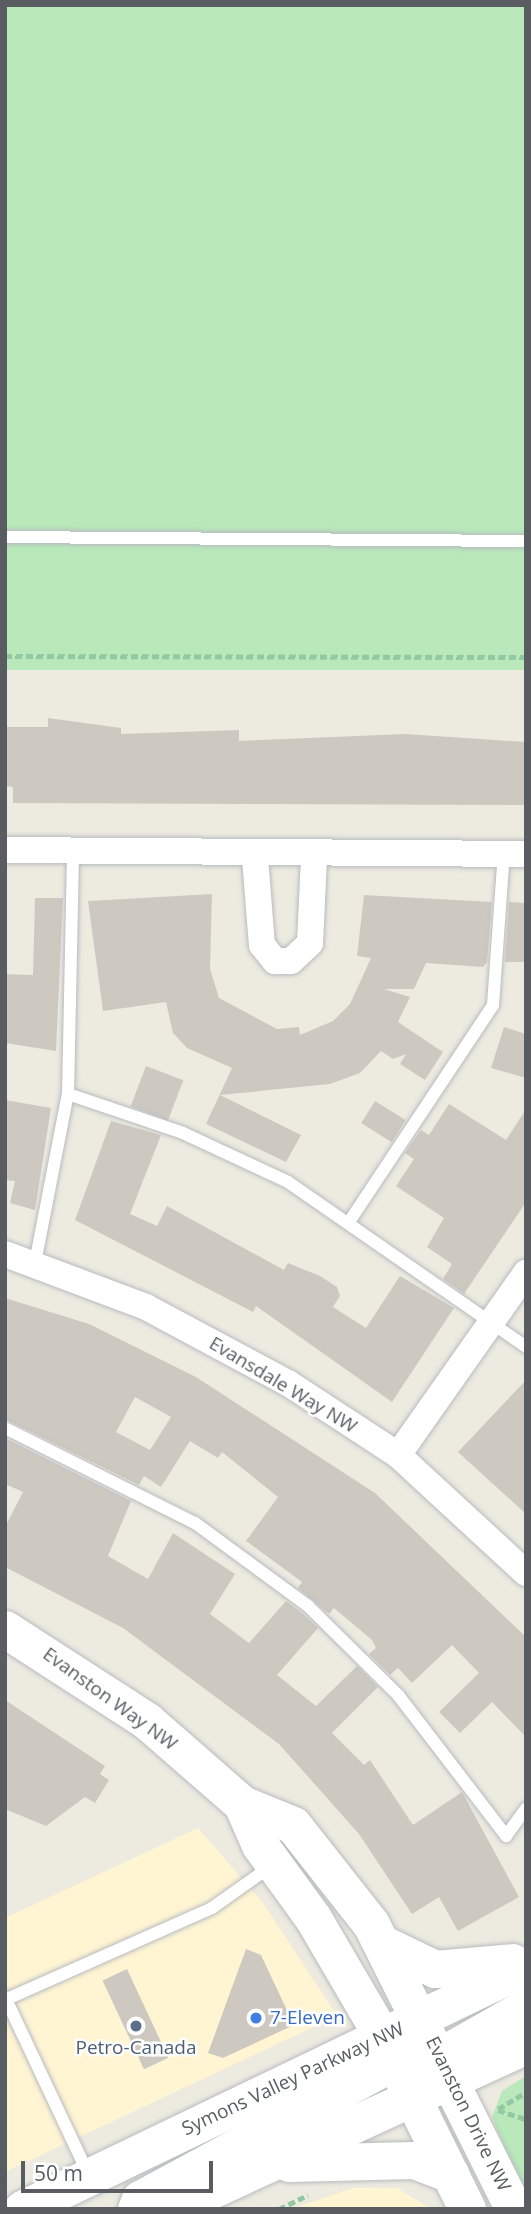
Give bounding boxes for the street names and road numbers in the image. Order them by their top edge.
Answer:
street label: Evansdale Way NW [205,1332,361,1438]
street label: Evanston Way NW [38,1643,182,1755]
street label: Symons Valley Parkway NW [178,2017,408,2141]
street label: Evanston Drive NW [421,2033,515,2195]

